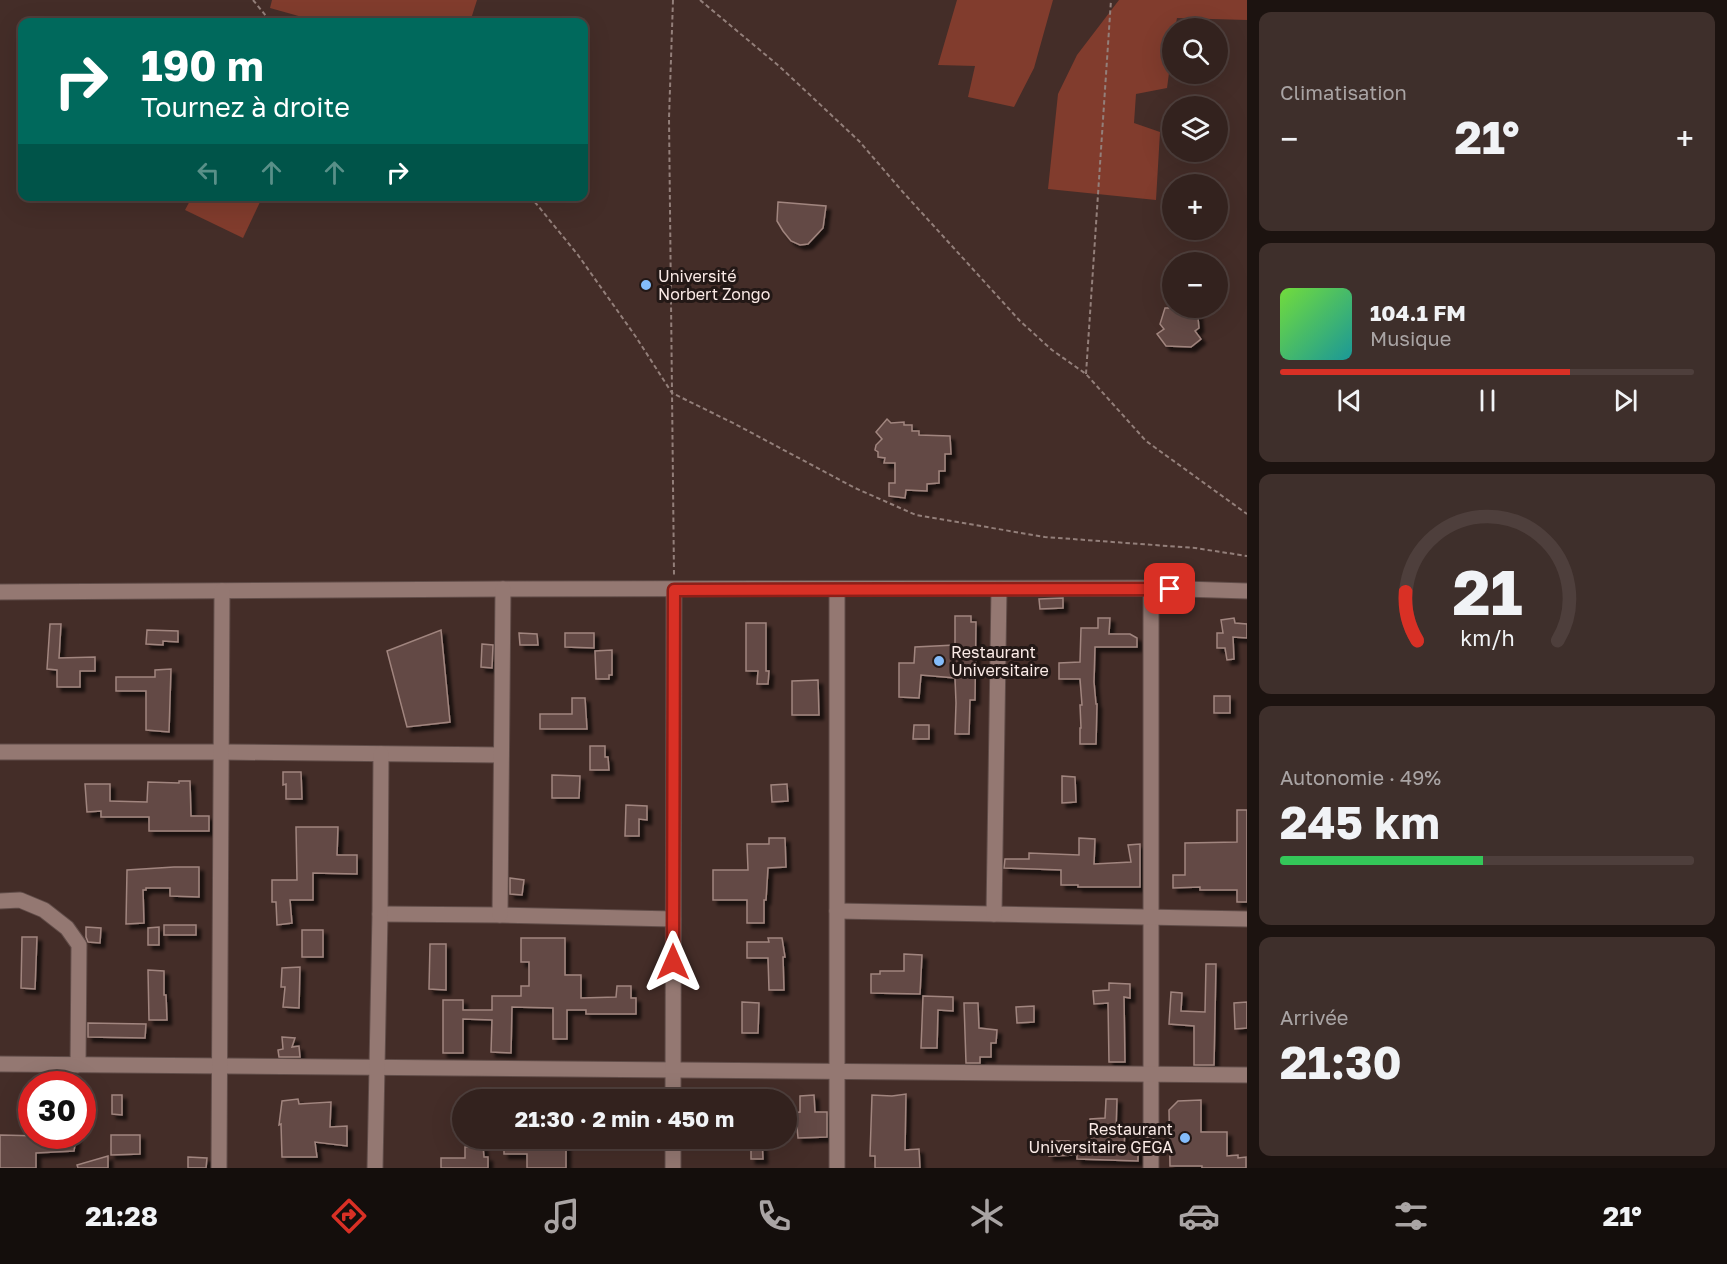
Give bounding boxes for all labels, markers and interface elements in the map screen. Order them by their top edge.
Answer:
map controls [1162,18,1228,318]
button: search [1162,18,1228,84]
text: 190 m [141,40,264,90]
icon: right [42,42,120,120]
text: Climatisation [1280,80,1407,104]
text: Tournez à droite [141,91,350,123]
button: layers [1162,96,1228,162]
text: 21° [1454,110,1520,164]
text: − [1280,119,1298,158]
text: + [1676,119,1694,158]
icon: left [192,156,225,189]
icon: ahead [255,156,288,189]
icon: ahead [318,156,351,189]
icon: right [381,156,414,189]
button: + [1162,174,1228,240]
button: − [1162,252,1228,318]
place label: Université Norbert Zongo [658,266,770,304]
marker: Université Norbert Zongo [639,278,653,292]
text: 104.1 FM [1370,299,1466,326]
text: Musique [1370,326,1451,350]
icon: previous [1333,384,1366,417]
icon: pause [1471,384,1504,417]
icon: next [1609,384,1642,417]
text: 21 [1452,554,1522,629]
pin [1144,563,1195,614]
icon: arrive [1153,572,1186,605]
text: km/h [1460,625,1514,651]
place label: Restaurant Universitaire [951,642,1049,680]
marker: Restaurant Universitaire [932,654,946,668]
text: Autonomie · 49% [1280,765,1441,789]
text: 245 km [1280,795,1440,849]
position arrow [641,930,705,994]
text: Arrivée [1280,1005,1348,1029]
text: 21:30 [1280,1035,1402,1089]
speed limit sign: 30 [18,1071,96,1149]
text: 21:30 · 2 min · 450 m [515,1105,734,1132]
place label: Restaurant Universitaire GEGA [1029,1119,1173,1157]
marker: Restaurant Universitaire GEGA [1178,1131,1192,1145]
icon: directions [328,1195,370,1237]
icon: music [541,1195,583,1237]
icon: phone [753,1195,795,1237]
icon: climate [966,1195,1008,1237]
icon: car [1178,1195,1220,1237]
icon: filters [1390,1195,1432,1237]
text: 21:28 [85,1200,158,1232]
text: 21° [1603,1200,1642,1232]

